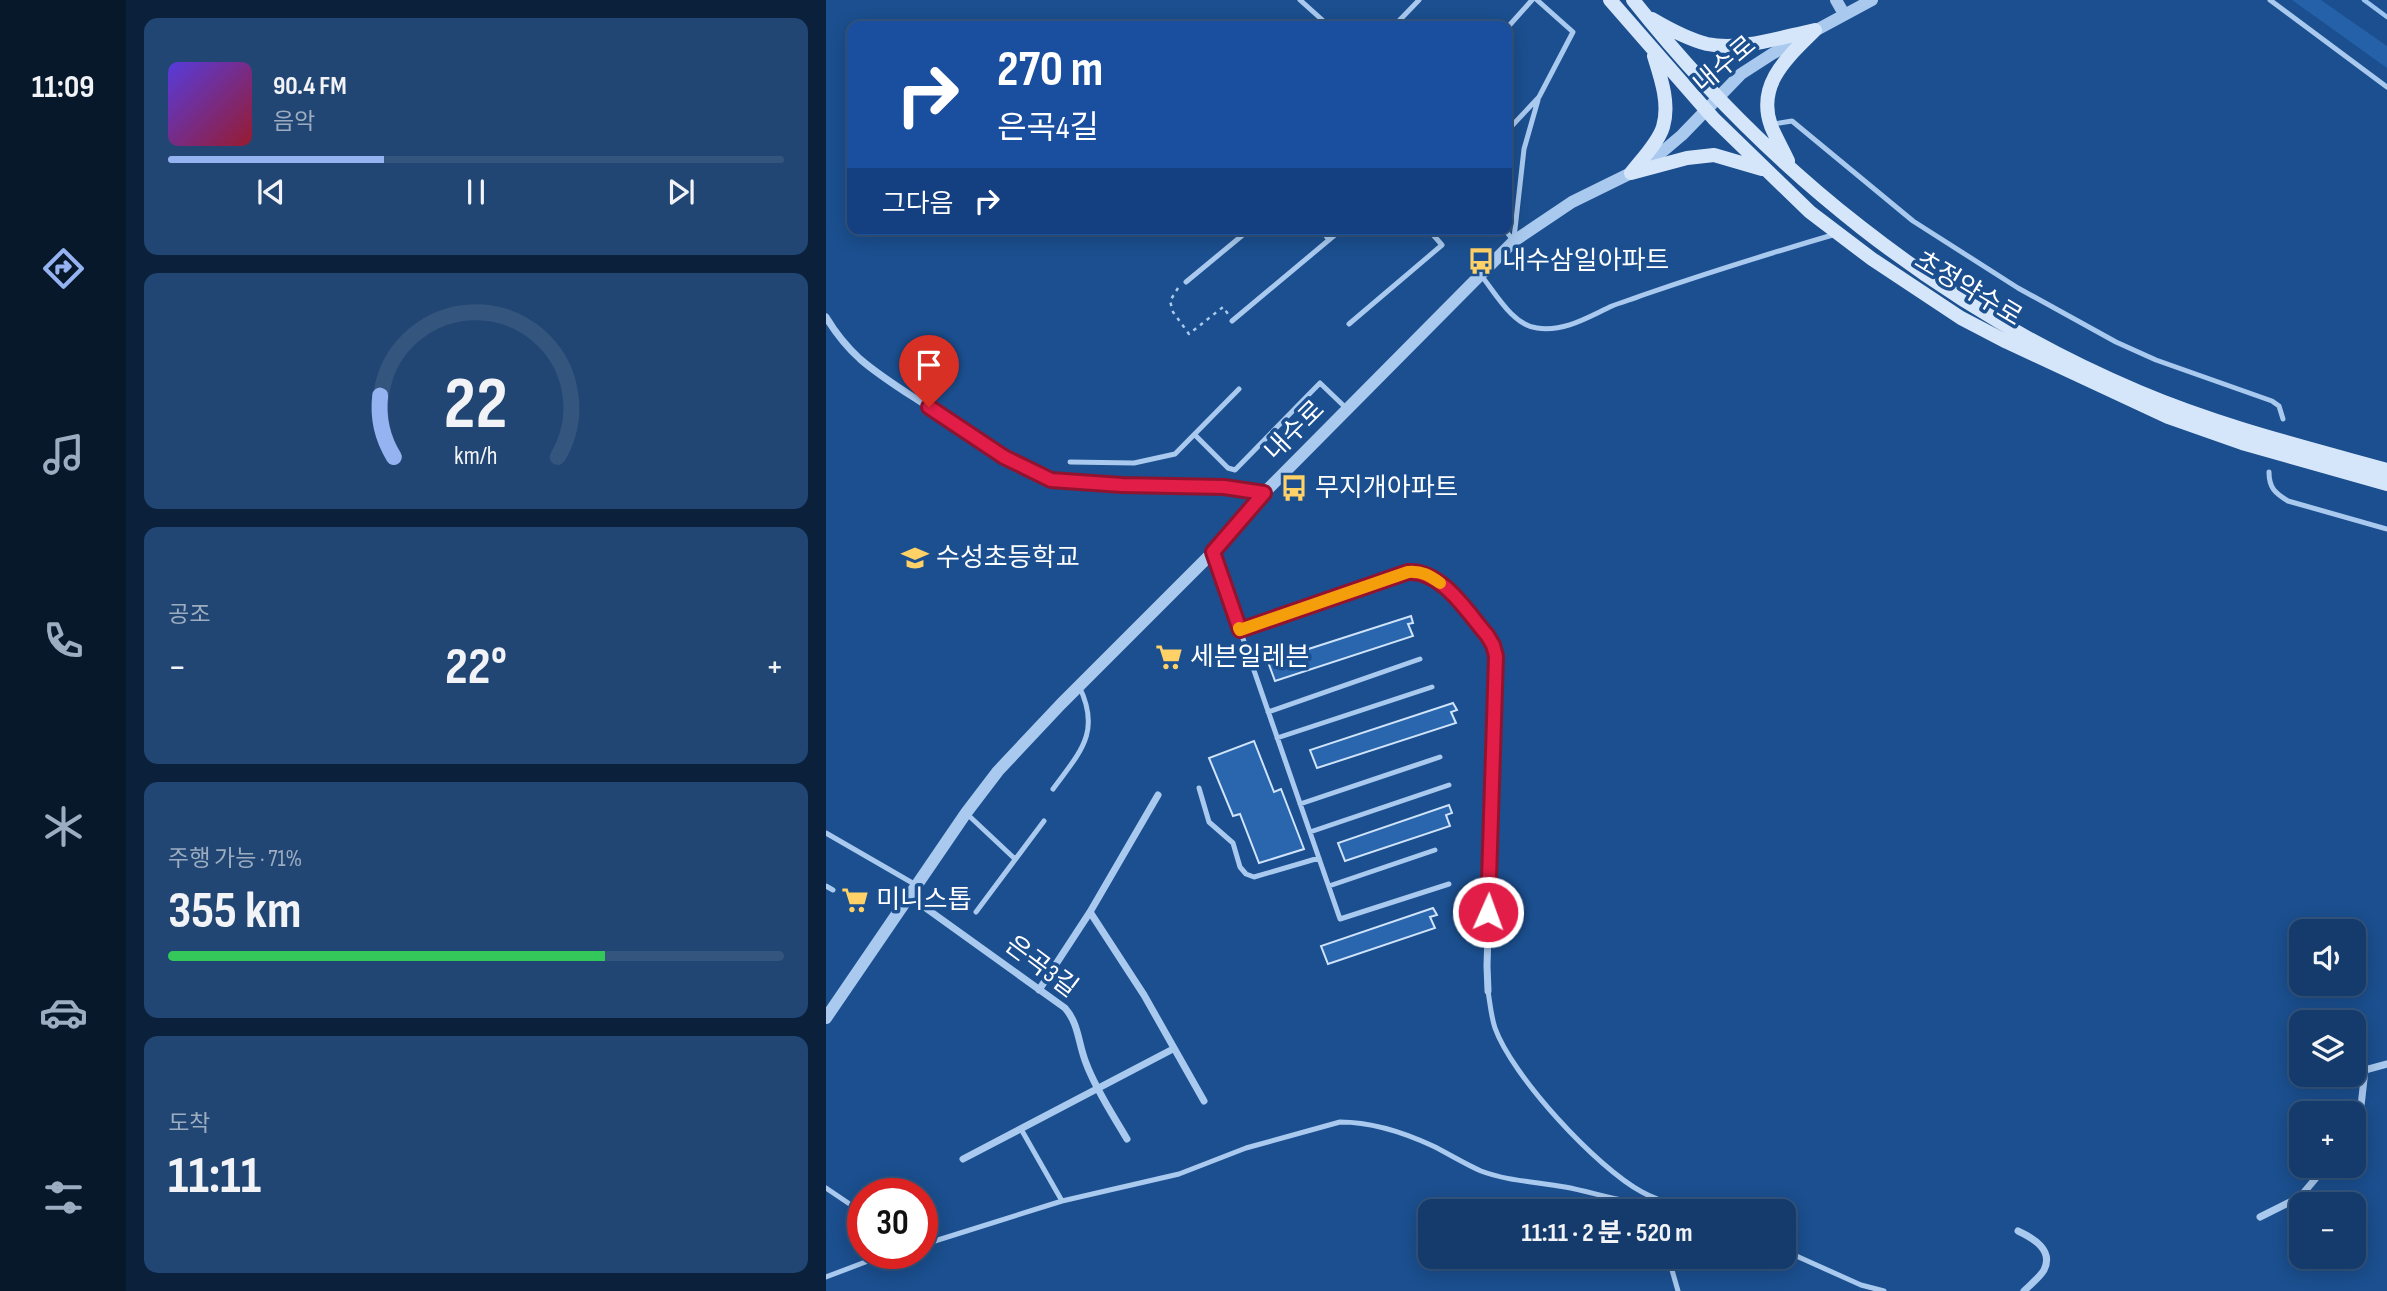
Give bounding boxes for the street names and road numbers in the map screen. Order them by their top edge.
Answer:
street label: 내수로 [1688,30,1762,100]
street label: 초정약수로 [1909,245,2027,333]
street label: 내수로 [1259,395,1331,467]
street label: 은곡3길 [999,930,1083,1004]

